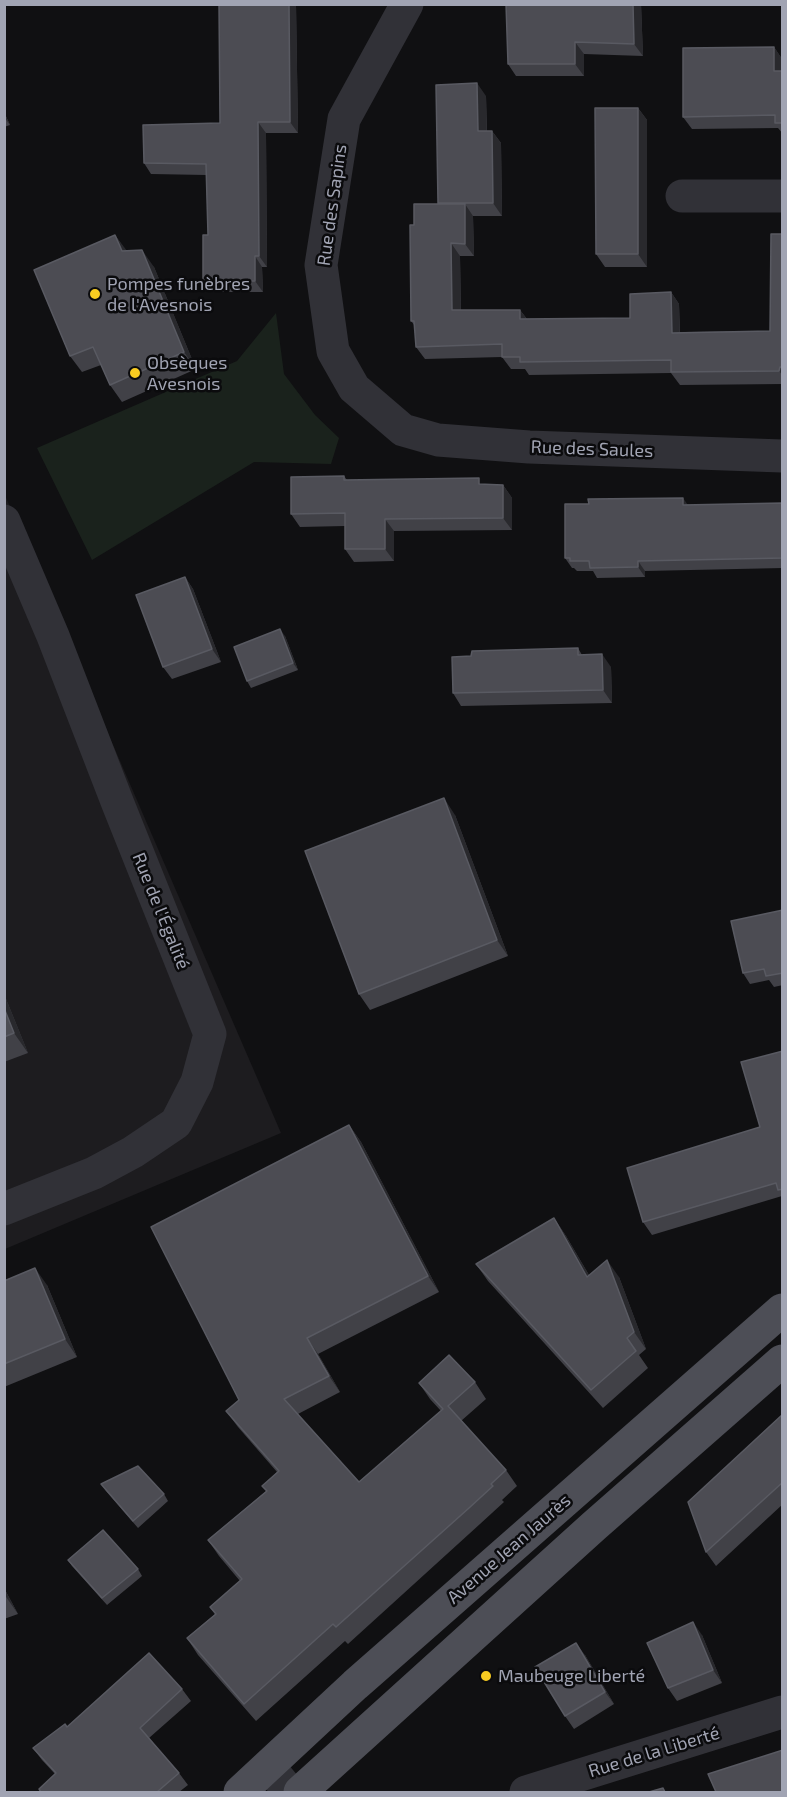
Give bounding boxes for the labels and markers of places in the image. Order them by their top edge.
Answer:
place label: Pompes funèbres de l'Avesnois [107,273,250,316]
marker: Pompes funèbres de l'Avesnois [88,287,102,301]
place label: Obsèques Avesnois [147,352,227,394]
marker: Obsèques Avesnois [128,366,142,380]
place label: Maubeuge Liberté [498,1665,645,1687]
marker: Maubeuge Liberté [479,1669,493,1683]

